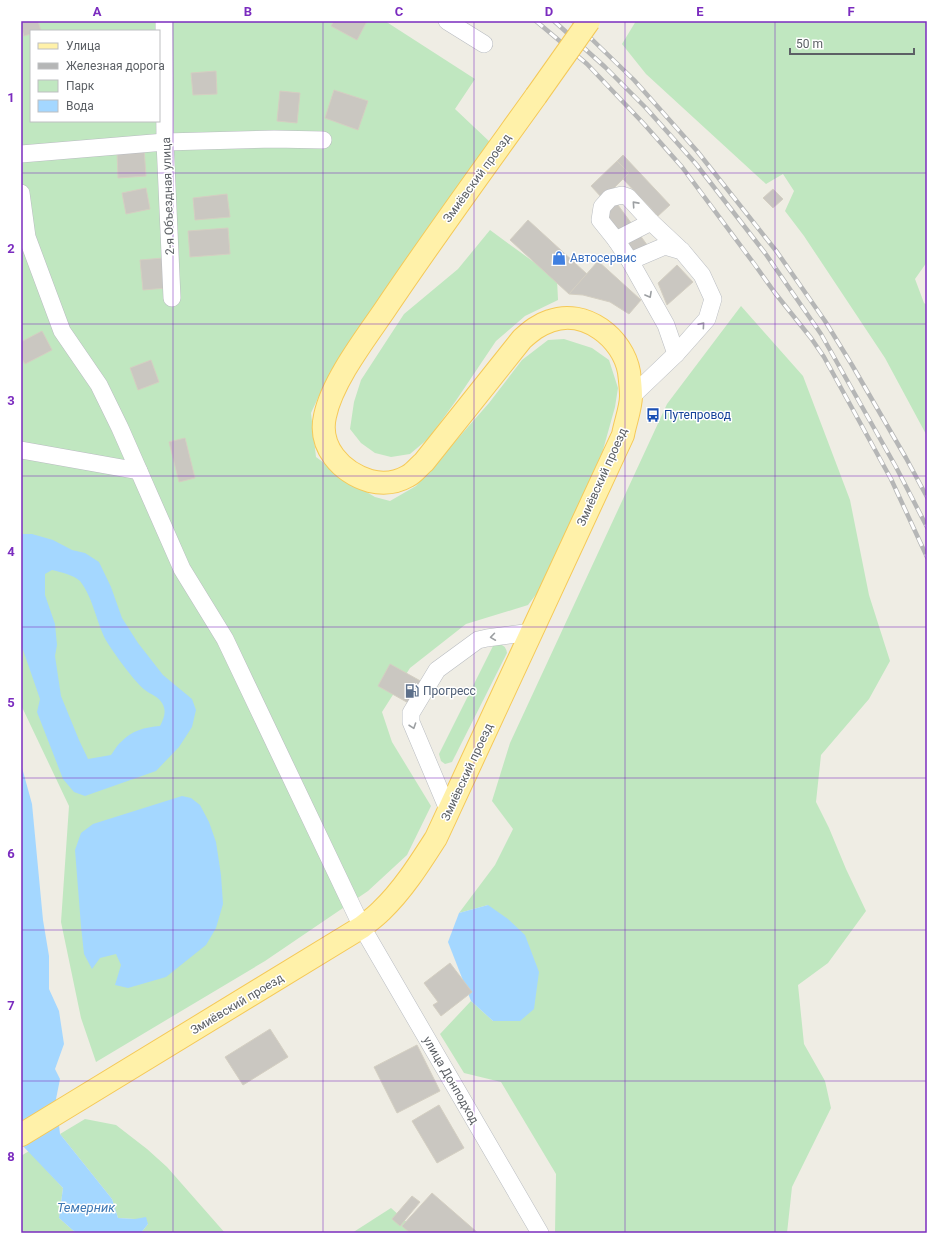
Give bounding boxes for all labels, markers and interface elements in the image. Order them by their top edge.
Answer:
text: A [93,4,102,19]
text: B [244,4,252,19]
text: C [395,4,404,19]
text: D [545,4,553,19]
text: E [696,4,704,19]
text: F [847,4,855,19]
legend [30,30,160,122]
scale bar [790,30,914,56]
text: 50 m [796,37,823,51]
text: Улица [66,39,101,53]
text: Железная дорога [66,59,165,73]
text: Парк [66,79,95,93]
text: 1 [7,90,15,105]
text: Вода [66,99,94,113]
street label: Змиёвский проезд [440,131,514,225]
street label: 2-я Объездная улица [159,137,177,255]
one-way arrow [632,201,639,208]
text: 2 [7,241,15,256]
shop icon: Автосервис [551,250,567,266]
place label: Автосервис [570,251,636,265]
one-way arrow [644,291,651,298]
one-way arrow [697,322,704,329]
text: 3 [7,393,15,408]
bus stop icon: Путепровод [645,407,661,423]
place label: Путепровод [664,408,731,422]
street label: Змиёвский проезд [574,426,630,528]
text: 4 [7,544,15,559]
one-way arrow [490,632,496,641]
fuel station icon: Прогресс [404,683,420,699]
place label: Прогресс [423,684,476,698]
text: 5 [7,695,15,710]
street label: Змиёвский проезд [438,721,496,823]
one-way arrow [409,723,417,730]
text: 6 [7,846,15,861]
street label: Змиёвский проезд [188,971,286,1037]
text: 7 [7,998,15,1013]
street label: улица Донподход [420,1034,482,1126]
text: 8 [7,1149,15,1164]
water label: Темерник [57,1200,116,1215]

